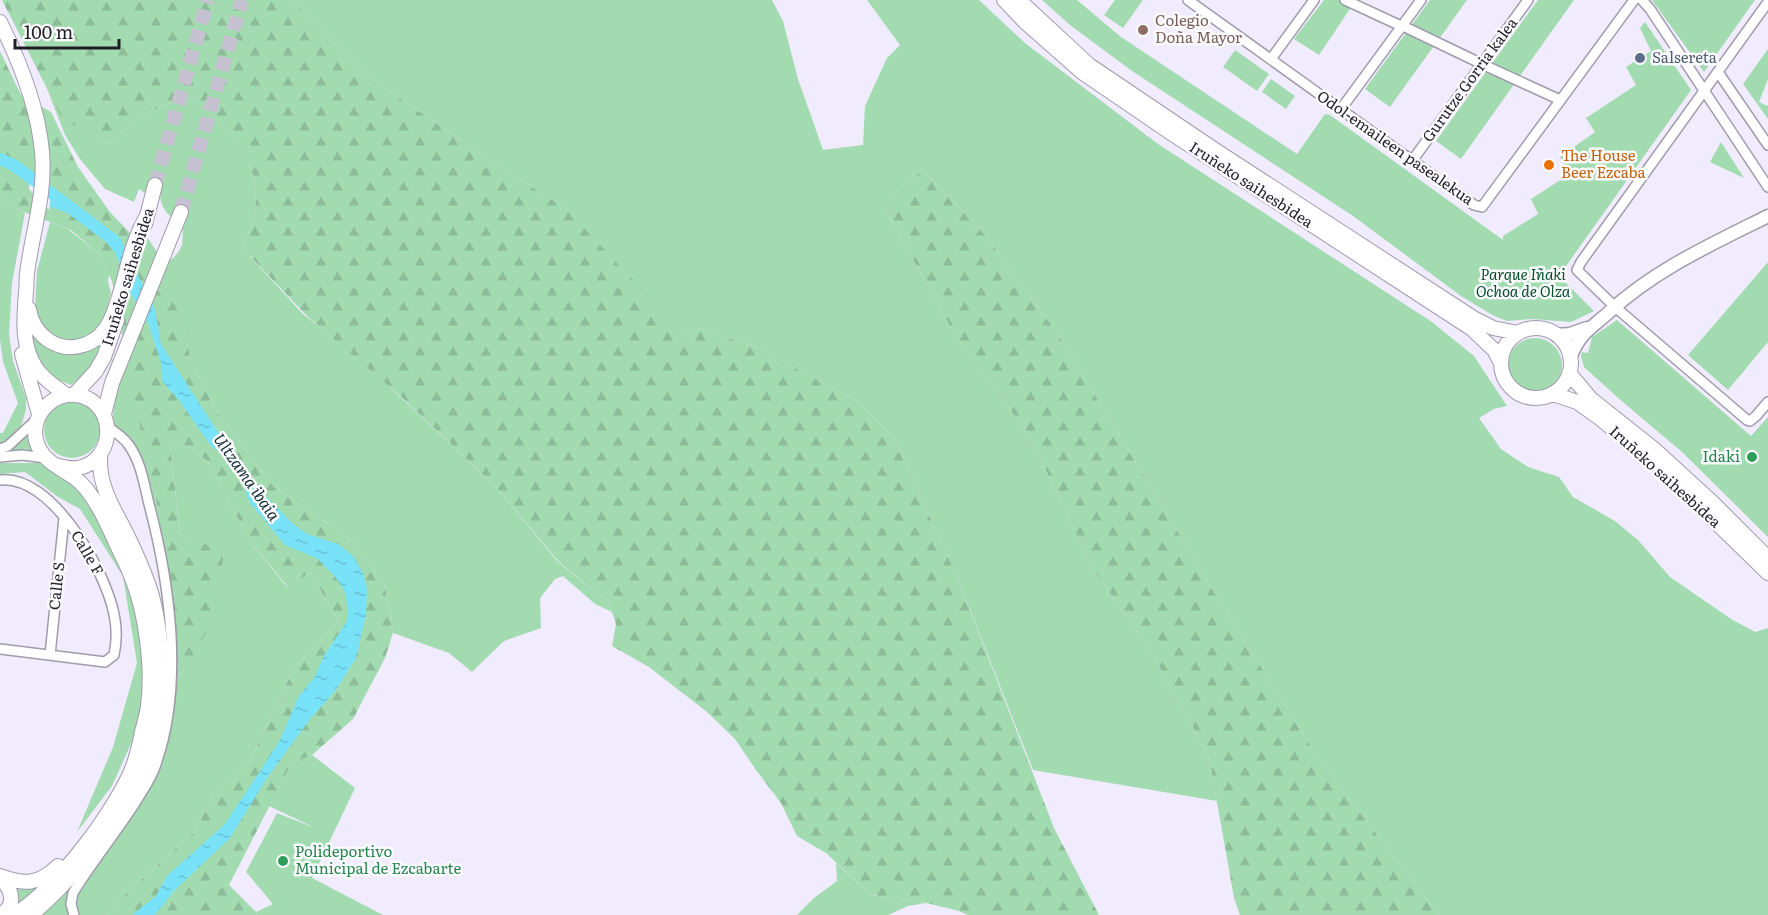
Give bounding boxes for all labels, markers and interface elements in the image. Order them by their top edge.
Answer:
place label: Colegio Doña Mayor [1155,8,1242,48]
street label: Gurutze Gorria kalea [1416,11,1522,146]
scale bar [15,12,118,50]
text: 100 m [24,18,73,45]
marker: Colegio Doña Mayor [1136,23,1150,37]
place label: Salsereta [1652,45,1718,68]
marker: Salsereta [1633,51,1647,65]
street label: Odol-emaileen pasealekua [1313,84,1480,210]
street label: Iruñeko saihesbidea [1185,135,1319,233]
place label: The House Beer Ezcaba [1561,143,1646,183]
marker: The House Beer Ezcaba [1542,158,1556,172]
street label: Iruñeko saihesbidea [95,204,159,349]
park label: Parque Iñaki Ochoa de Olza [1476,262,1571,302]
street label: Iruñeko saihesbidea [1605,419,1728,533]
water label: Ultzama ibaia [209,428,287,526]
place label: Idaki [1703,444,1740,467]
marker: Idaki [1745,450,1759,464]
street label: Calle F [66,526,110,579]
street label: Calle S [42,561,69,611]
place label: Polideportivo Municipal de Ezcabarte [295,839,461,879]
marker: Polideportivo Municipal de Ezcabarte [276,854,290,868]

